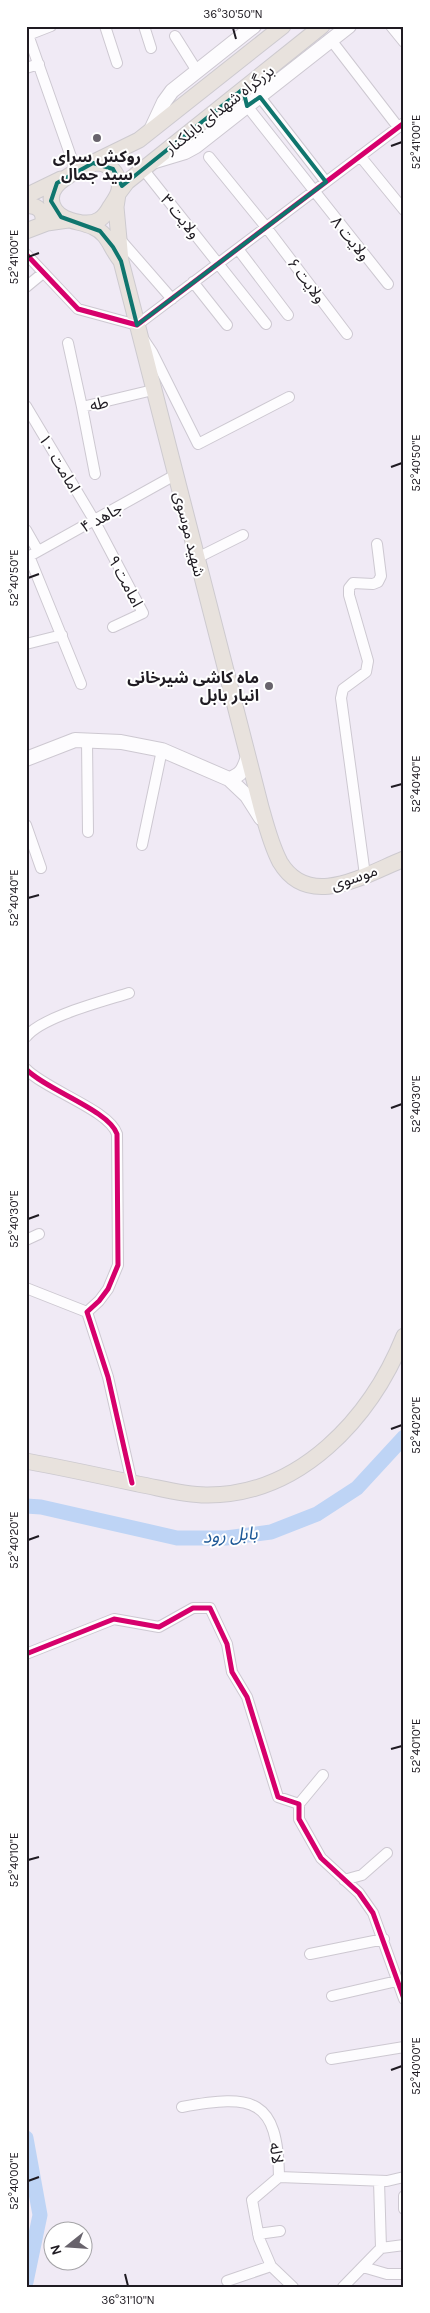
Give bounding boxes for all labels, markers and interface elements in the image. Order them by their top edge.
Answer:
text: 36°30'50"N [203,7,263,21]
street label: بزرگراه شهدای بابلکنار [160,61,278,159]
text: 52°41'00"E [409,115,423,169]
marker: روکش سرای سید جمال [91,132,103,144]
place label: روکش سرای سید جمال [53,147,141,184]
street label: ولایت ۳ [157,190,204,242]
street label: ولایت ۸ [327,212,374,264]
text: 52°41'00"E [7,230,21,284]
street label: ولایت ۶ [283,254,330,307]
street label: طه [88,392,110,415]
street label: امامت ۱۰ [35,431,84,496]
text: 52°40'50"E [409,434,423,492]
street label: شهید موسوی [170,490,209,579]
street label: جاهد ۴ [77,498,125,537]
text: 52°40'50"E [7,549,21,607]
street label: امامت ۹ [104,552,147,610]
place label: ماه کاشی شیرخانی انبار بابل [127,668,259,705]
marker: ماه کاشی شیرخانی انبار بابل [263,680,275,692]
text: 52°40'40"E [409,755,423,813]
street label: موسوی [328,861,380,894]
text: 52°40'40"E [7,869,21,927]
text: 52°40'30"E [409,1075,423,1133]
text: 52°40'30"E [7,1190,21,1248]
text: 52°40'20"E [409,1396,423,1454]
text: 52°40'20"E [7,1511,21,1569]
water label: بابل رود [202,1522,258,1548]
text: 52°40'10"E [409,1719,423,1773]
text: 52°40'10"E [7,1833,21,1887]
text: 52°40'00"E [409,2037,423,2095]
street label: لاله [266,2141,287,2165]
text: 52°40'00"E [7,2152,21,2210]
north arrow [42,2220,92,2270]
text: N [46,2242,66,2257]
text: 36°31'10"N [101,2293,155,2307]

